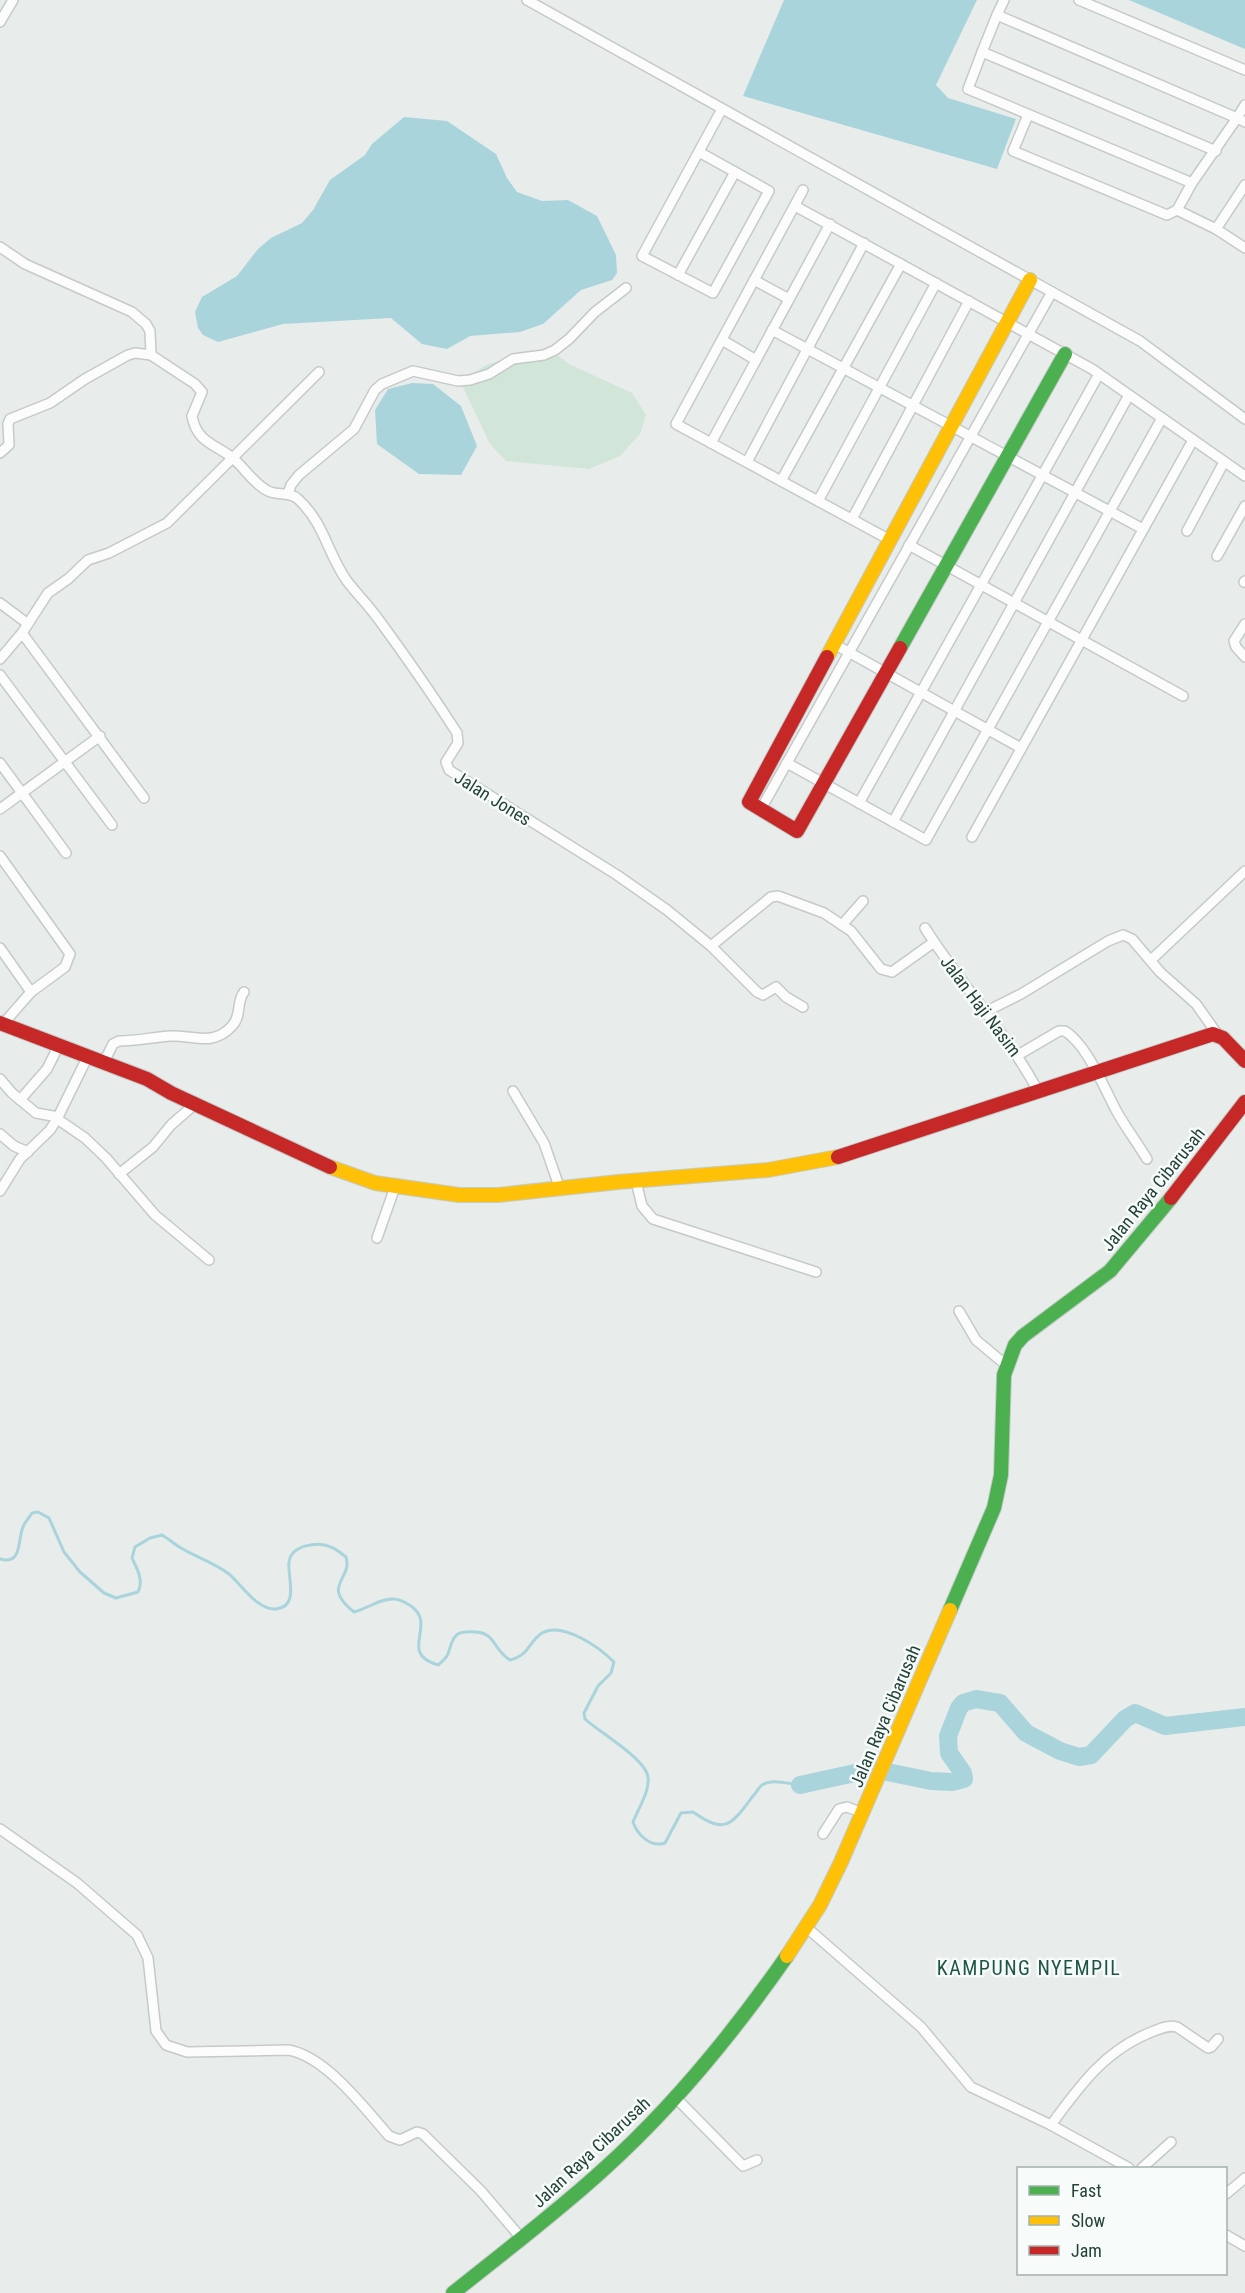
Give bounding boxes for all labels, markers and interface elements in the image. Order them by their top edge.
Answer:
street label: Jalan Jones [451,766,535,830]
street label: Jalan Haji Nasim [936,951,1026,1061]
street label: Jalan Raya Cibarusah [1097,1123,1209,1255]
street label: Jalan Raya Cibarusah [846,1642,924,1790]
district label: KAMPUNG NYEMPIL [937,1956,1121,1980]
street label: Jalan Raya Cibarusah [528,2092,654,2212]
legend [1017,2167,1227,2275]
text: Fast [1071,2180,1102,2201]
text: Slow [1071,2210,1106,2231]
text: Jam [1071,2240,1102,2261]

